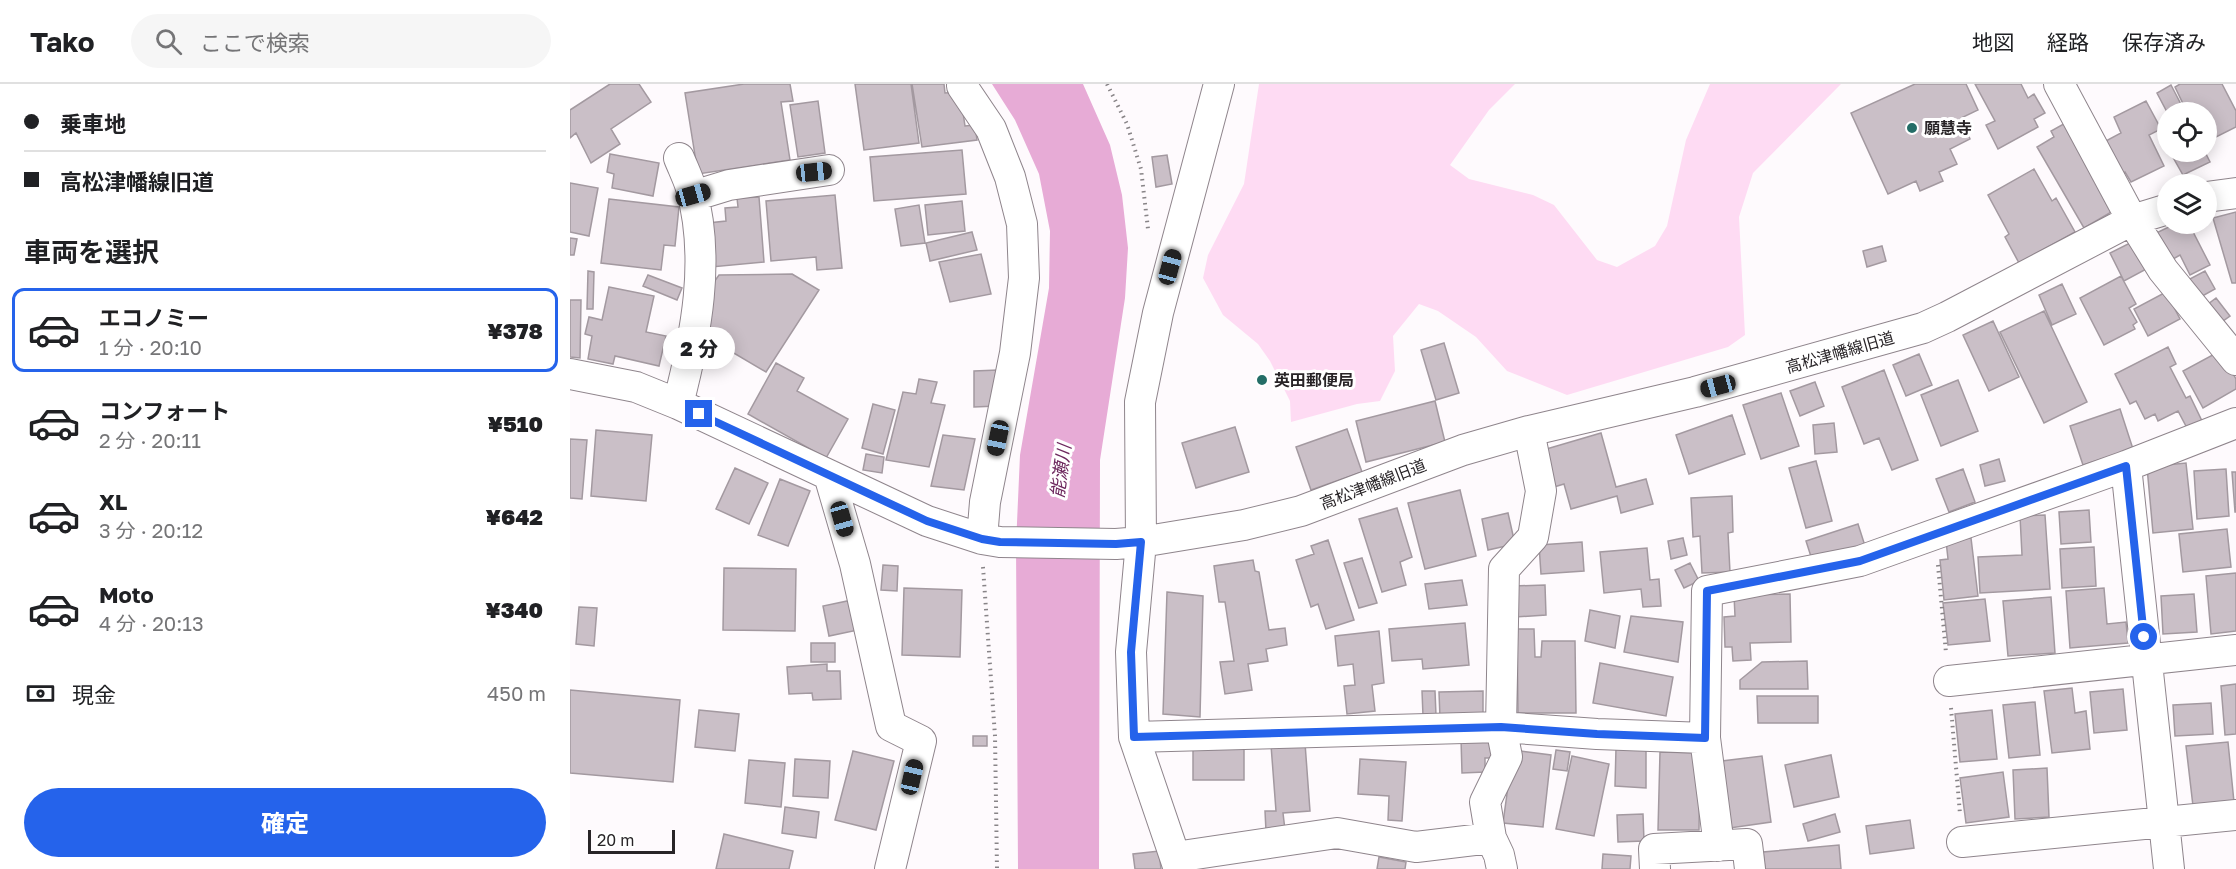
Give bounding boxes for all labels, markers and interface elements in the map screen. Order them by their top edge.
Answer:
search box [131,14,551,68]
text: Tako [30,25,95,58]
icon: search [152,25,185,58]
text: ここで検索 [200,29,310,56]
text: 地図 [1972,29,2014,55]
text: 経路 [2047,29,2089,55]
text: 保存済み [2122,29,2206,55]
map controls [2157,102,2217,234]
button: locate [2157,102,2217,162]
text: 乗車地 [60,110,126,137]
place label: 願慧寺 [1924,118,1972,138]
marker: 願慧寺 [1905,121,1919,135]
car [795,161,833,183]
text: 高松津幡線旧道 [60,168,214,195]
button: layers [2157,174,2217,234]
car [673,181,713,209]
text: 車両を選択 [24,236,159,268]
car [1157,247,1183,287]
icon: car [27,303,81,357]
text: エコノミー [99,304,209,331]
text: ¥378 [487,317,543,344]
callout: 2 分 [663,327,735,369]
street label: 高松津幡線旧道 [1783,327,1897,377]
text: 1 分 · 20:10 [99,335,202,359]
text: 2 分 [680,336,718,360]
place label: 英田郵便局 [1274,370,1354,390]
marker: 英田郵便局 [1255,373,1269,387]
car [1698,373,1738,399]
icon: car [27,396,81,450]
text: コンフォート [99,397,230,424]
route end [685,400,712,427]
text: ¥510 [487,410,543,437]
car [985,419,1011,457]
text: 2 分 · 20:11 [99,428,201,452]
water label: 能瀬川 [1045,441,1075,499]
street label: 高松津幡線旧道 [1317,455,1429,513]
text: XL [99,488,127,515]
icon: car [27,489,81,543]
car [828,499,856,539]
text: ¥642 [486,503,543,530]
text: 3 分 · 20:12 [99,518,203,542]
text: Moto [99,581,154,608]
icon: car [27,582,81,636]
text: ¥340 [485,596,543,623]
text: 4 分 · 20:13 [99,611,204,635]
route start [2130,623,2157,650]
icon: cash [24,677,57,710]
text: 現金 [72,681,116,708]
text: 450 m [487,681,546,705]
car [899,757,925,797]
button: 確定 [24,788,546,857]
scale bar [588,827,675,854]
text: 20 m [597,830,634,850]

